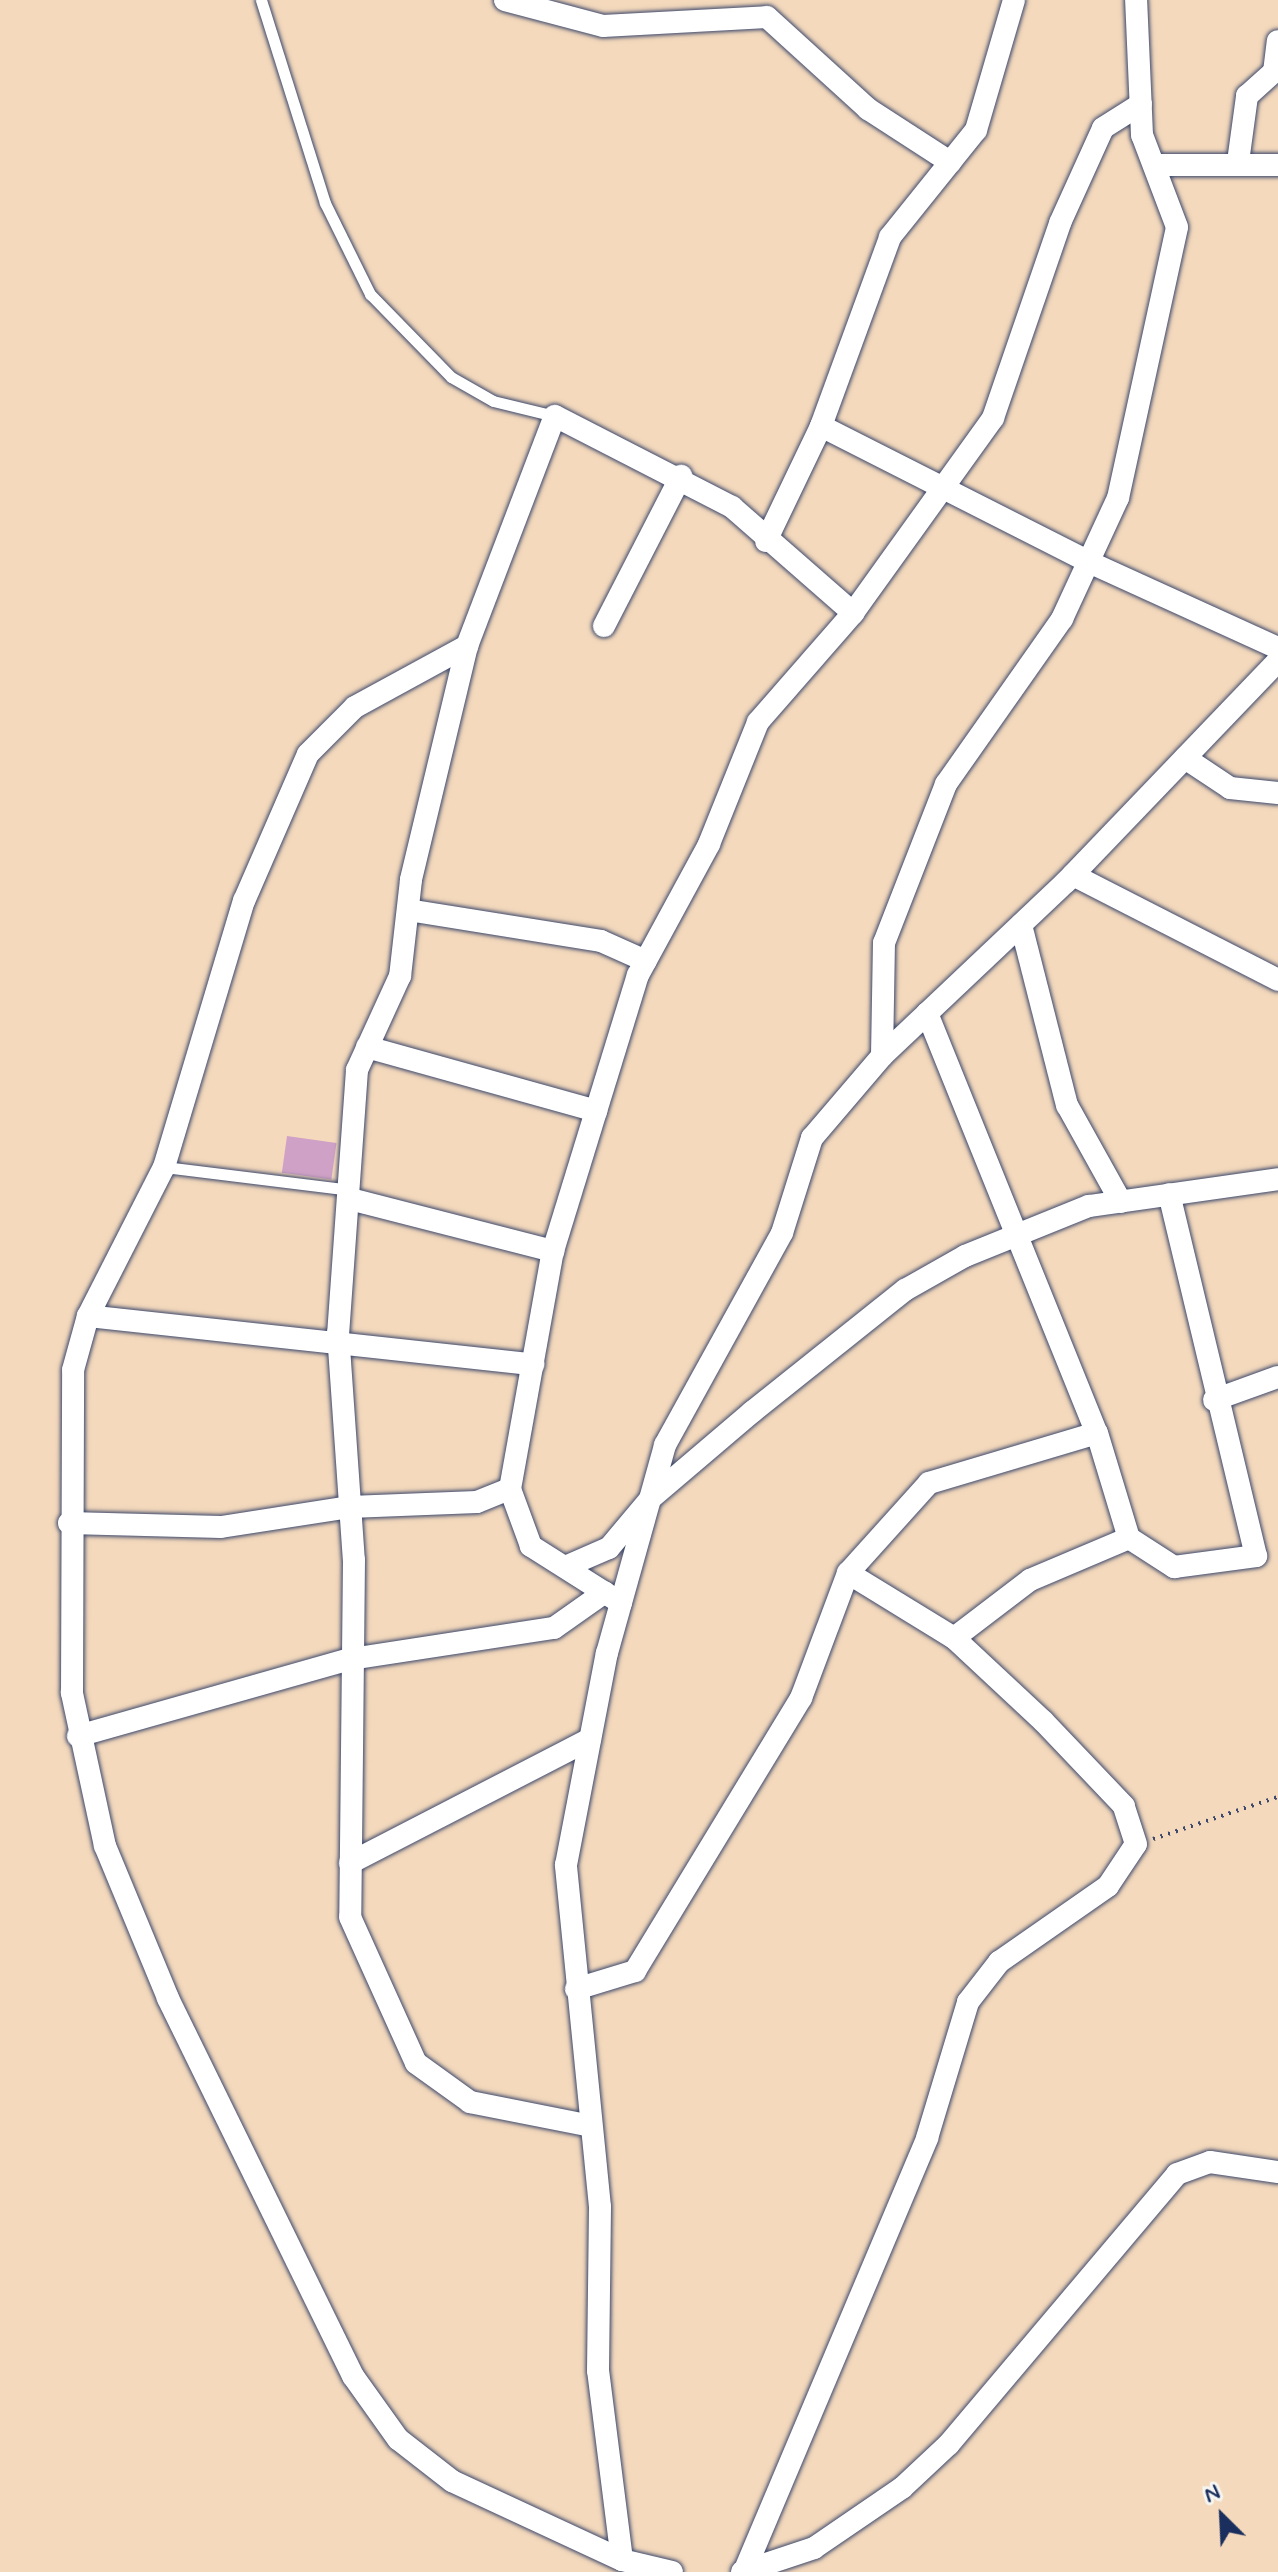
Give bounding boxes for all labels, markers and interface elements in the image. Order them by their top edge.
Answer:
north arrow [1182,2476,1262,2556]
text: N [1200,2478,1225,2510]

